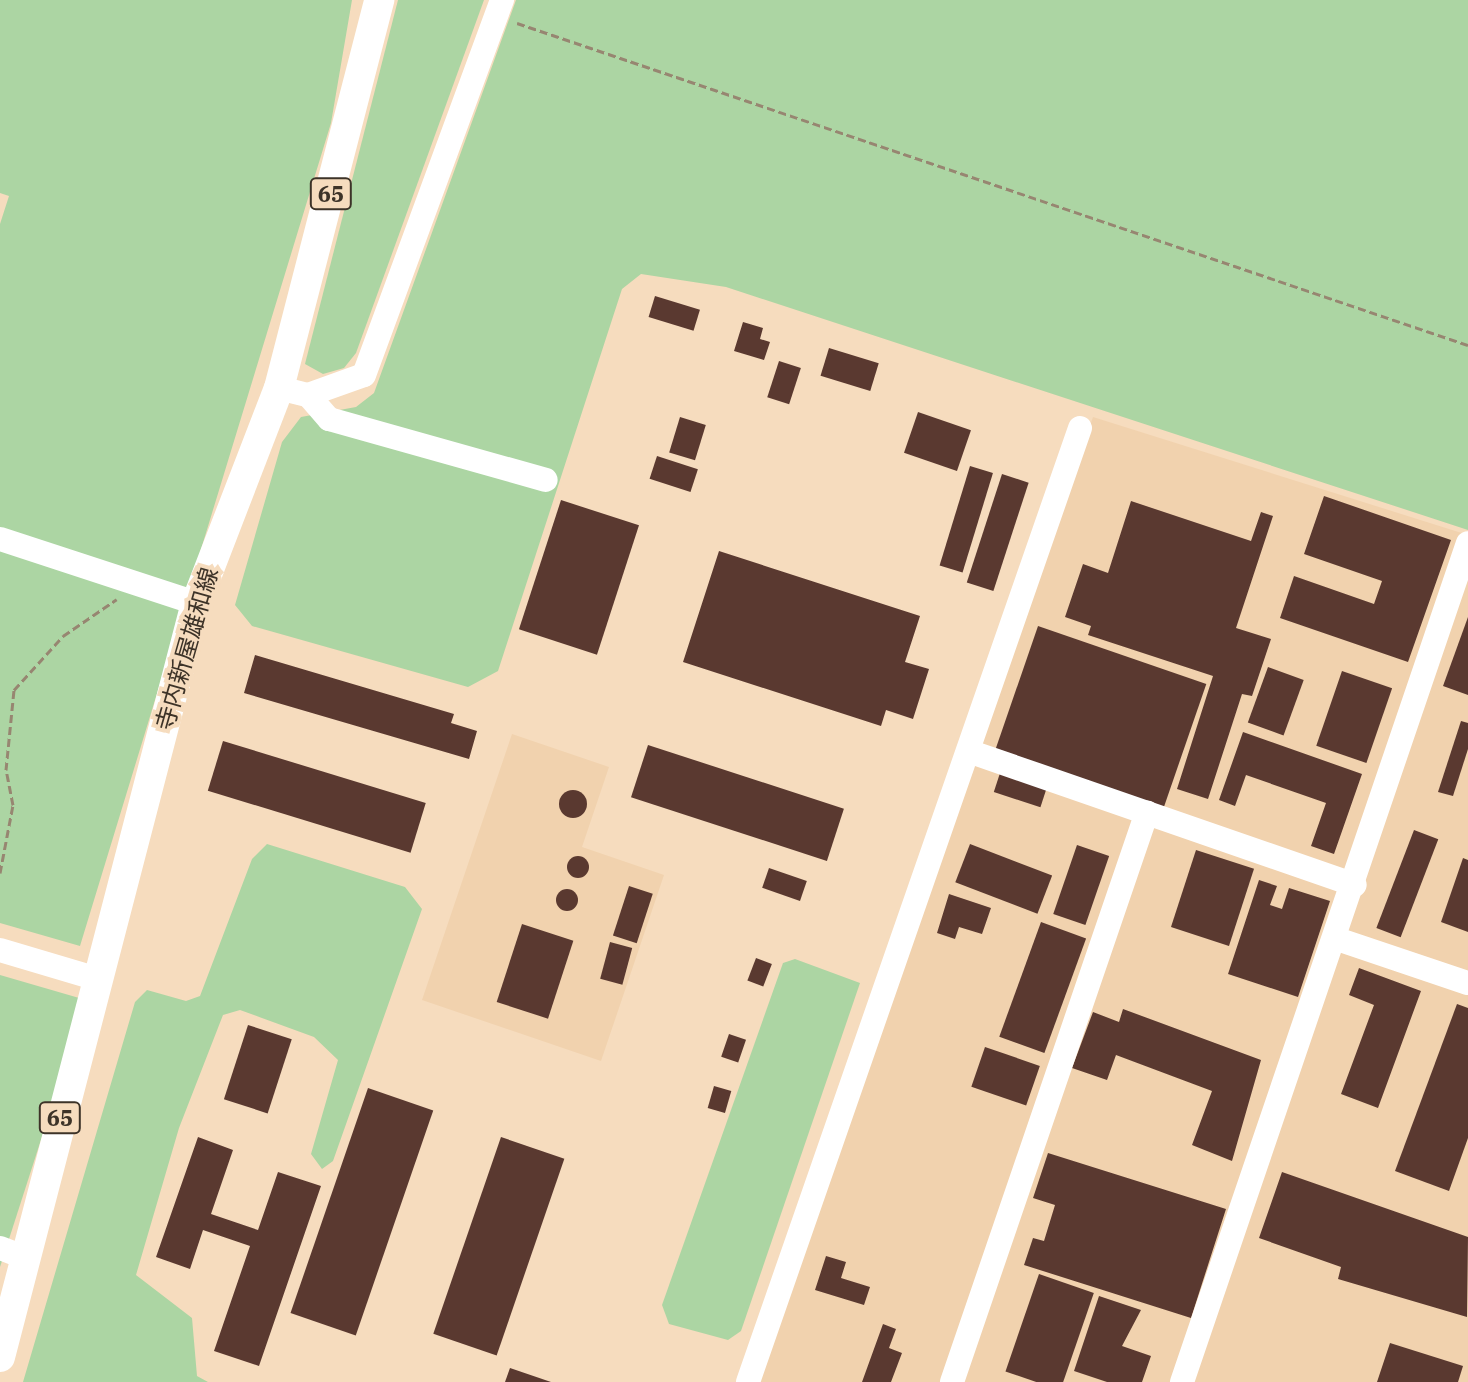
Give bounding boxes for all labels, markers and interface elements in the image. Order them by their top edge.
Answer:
road number: 65 [309,176,353,212]
street label: 寺内新屋雄和線 [150,564,224,734]
road number: 65 [38,1100,82,1136]

